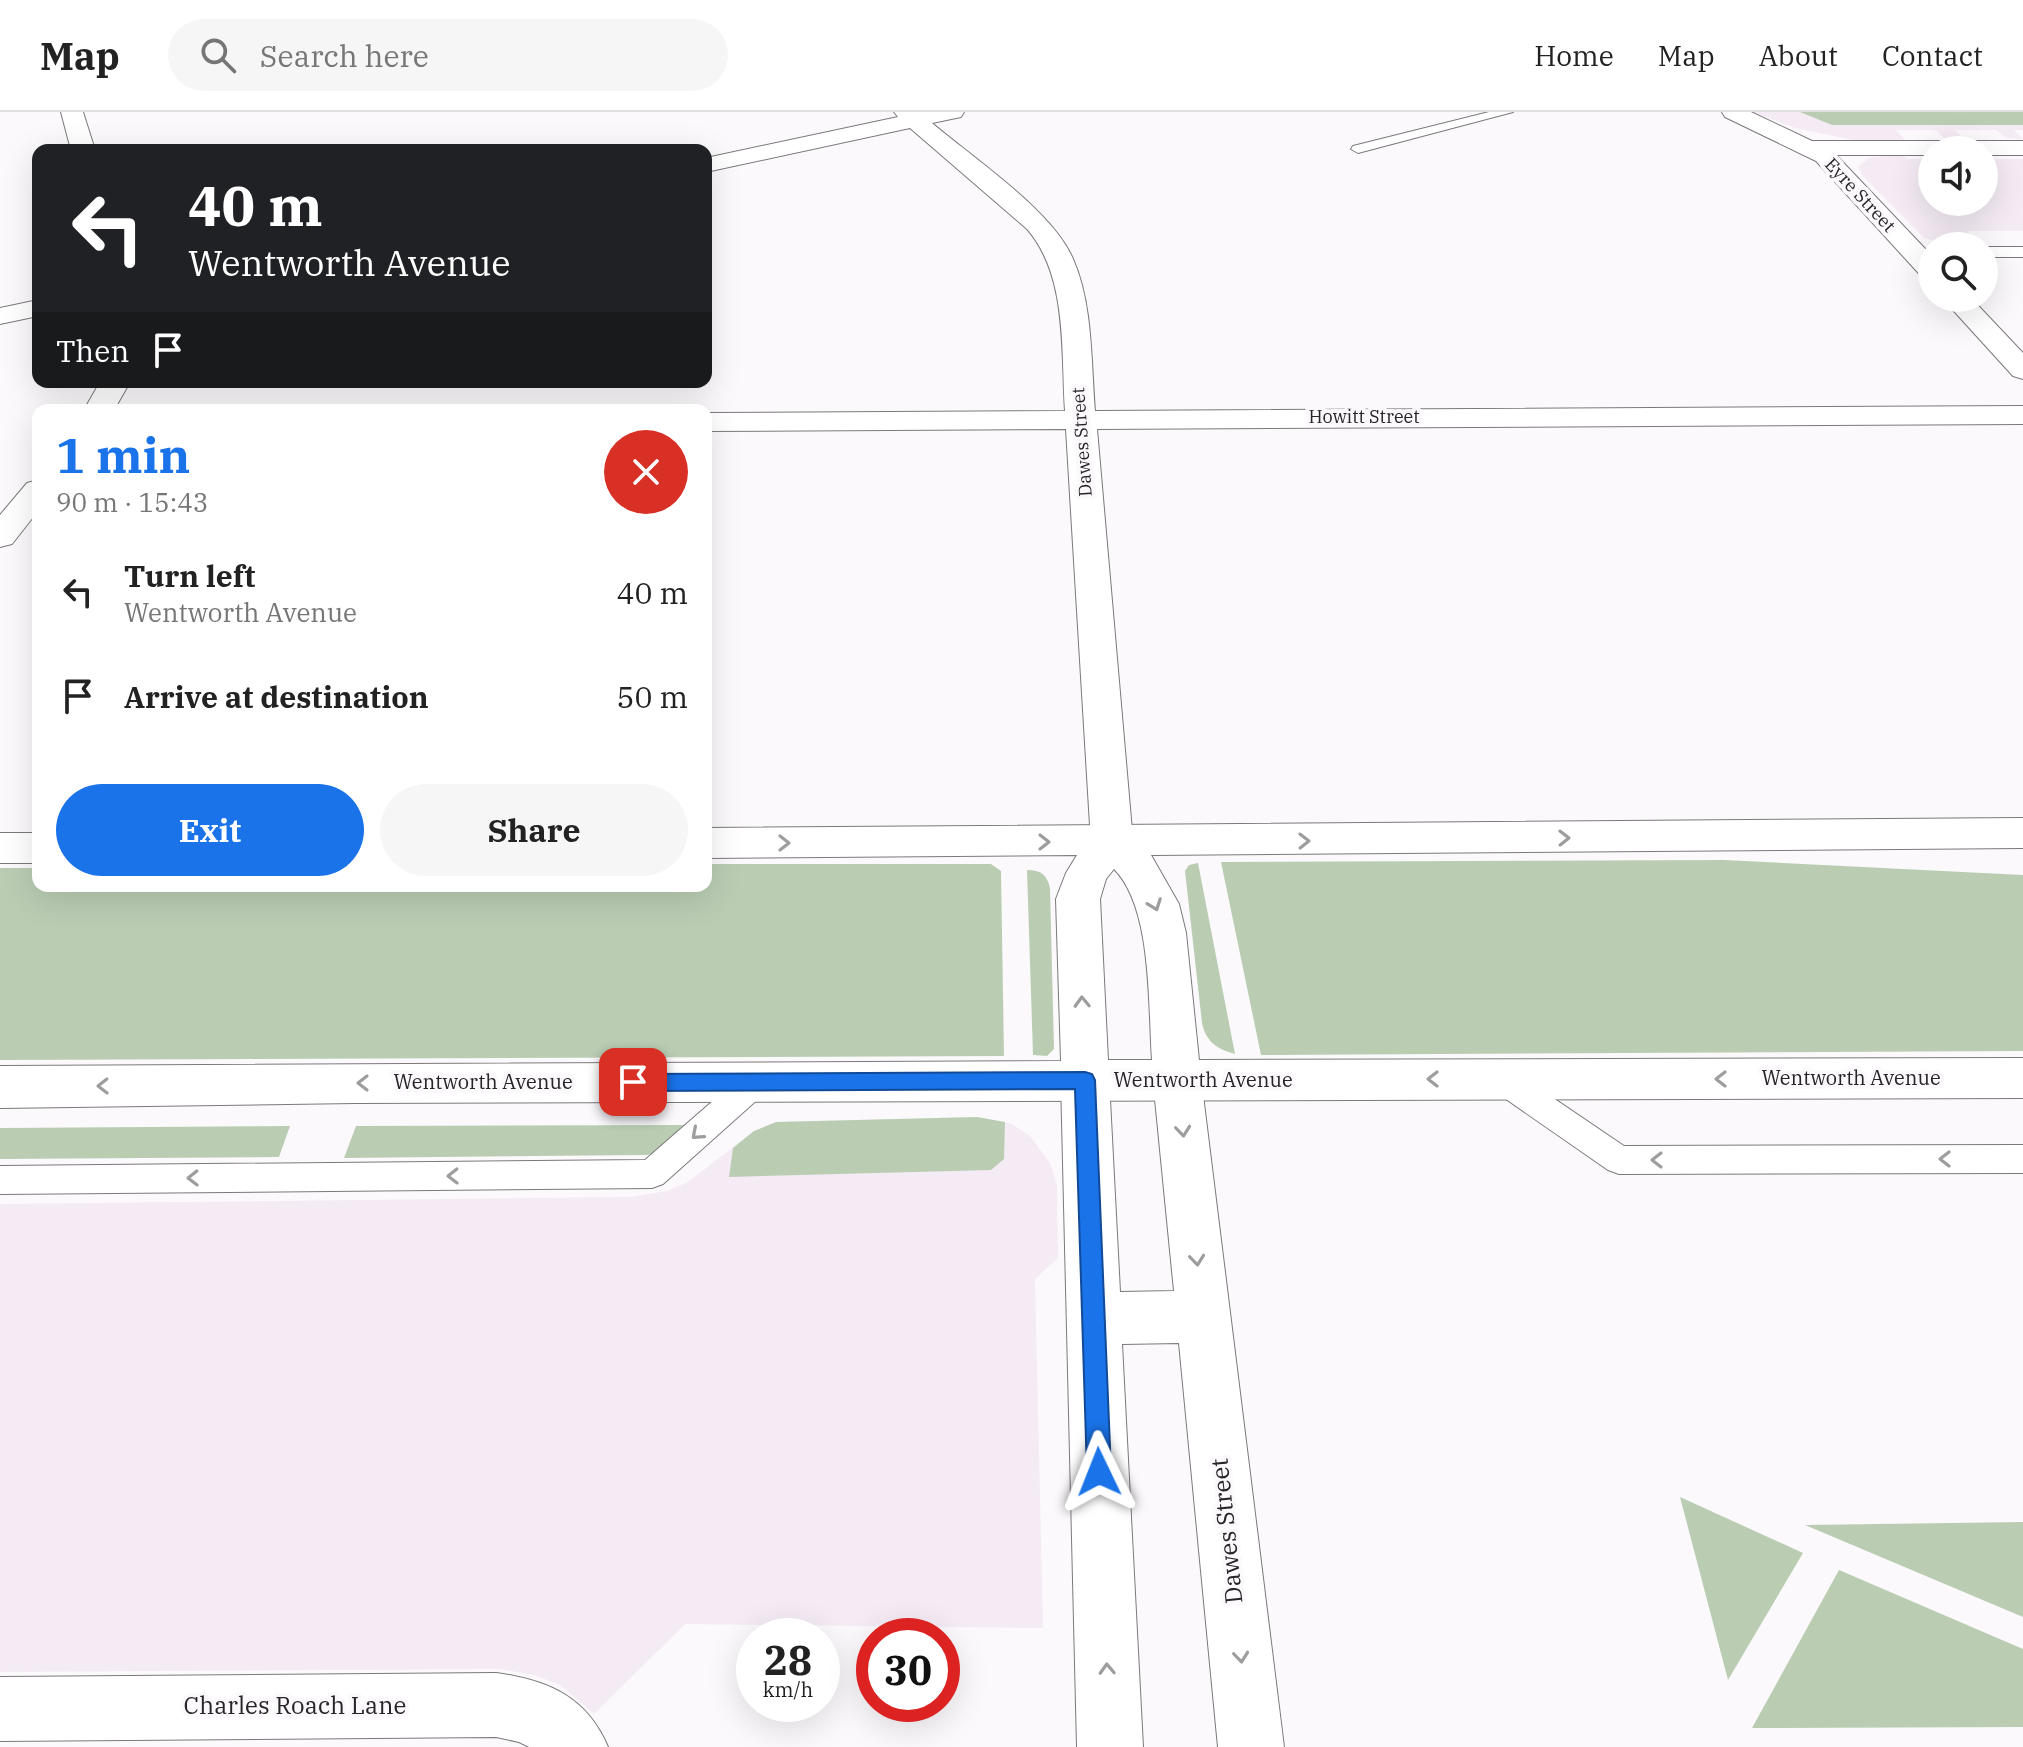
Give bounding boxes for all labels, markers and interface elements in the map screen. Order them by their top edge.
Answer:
search box [168,19,728,91]
text: Map [40,31,120,80]
icon: search [196,33,240,77]
text: Search here [260,36,429,75]
text: Home [1534,37,1614,74]
text: Map [1658,37,1715,74]
text: About [1759,37,1838,74]
text: Contact [1882,37,1983,74]
map controls [1918,136,1998,312]
button: sound [1918,136,1998,216]
street label: Eyre Street [1820,153,1901,237]
text: 40 m [188,169,323,241]
icon: left [56,176,160,280]
button: search [1918,232,1998,312]
text: Wentworth Avenue [188,239,511,286]
icon: arrive [146,328,190,372]
text: Then [56,331,130,370]
street label: Dawes Street [1066,387,1097,497]
street label: Howitt Street [1308,405,1420,428]
text: 1 min [56,424,190,486]
button: close [604,430,688,514]
text: 90 m · 15:43 [56,485,208,519]
text: Turn left [124,556,256,595]
icon: left [56,570,100,614]
text: 40 m [616,573,688,612]
text: Wentworth Avenue [124,595,357,629]
icon: arrive [56,674,100,718]
text: Arrive at destination [124,677,429,716]
text: 50 m [616,677,688,716]
button: Exit [56,784,364,876]
button: Share [380,784,688,876]
one-way arrow [1558,829,1571,847]
one-way arrow [1298,832,1311,849]
one-way arrow [1038,833,1051,851]
one-way arrow [778,834,791,852]
one-way arrow [1145,897,1162,911]
one-way arrow [1073,995,1090,1008]
pin [599,1048,667,1116]
icon: arrive [611,1060,655,1104]
street label: Wentworth Avenue [1761,1064,1941,1091]
street label: Wentworth Avenue [1113,1066,1293,1093]
street label: Wentworth Avenue [393,1068,573,1095]
one-way arrow [1426,1070,1439,1088]
one-way arrow [1714,1070,1727,1088]
one-way arrow [356,1074,369,1091]
one-way arrow [96,1077,109,1095]
one-way arrow [692,1124,707,1138]
one-way arrow [1174,1125,1191,1138]
one-way arrow [1650,1151,1663,1169]
one-way arrow [1938,1151,1951,1168]
one-way arrow [446,1167,459,1185]
one-way arrow [186,1169,199,1187]
one-way arrow [1189,1254,1206,1267]
position arrow [1057,1430,1141,1514]
street label: Dawes Street [1202,1457,1250,1605]
speed limit sign: 30 [856,1618,960,1722]
text: 28 [764,1634,812,1686]
one-way arrow [1232,1651,1249,1664]
one-way arrow [1099,1662,1116,1675]
text: km/h [763,1676,813,1703]
street label: Charles Roach Lane [184,1689,406,1721]

